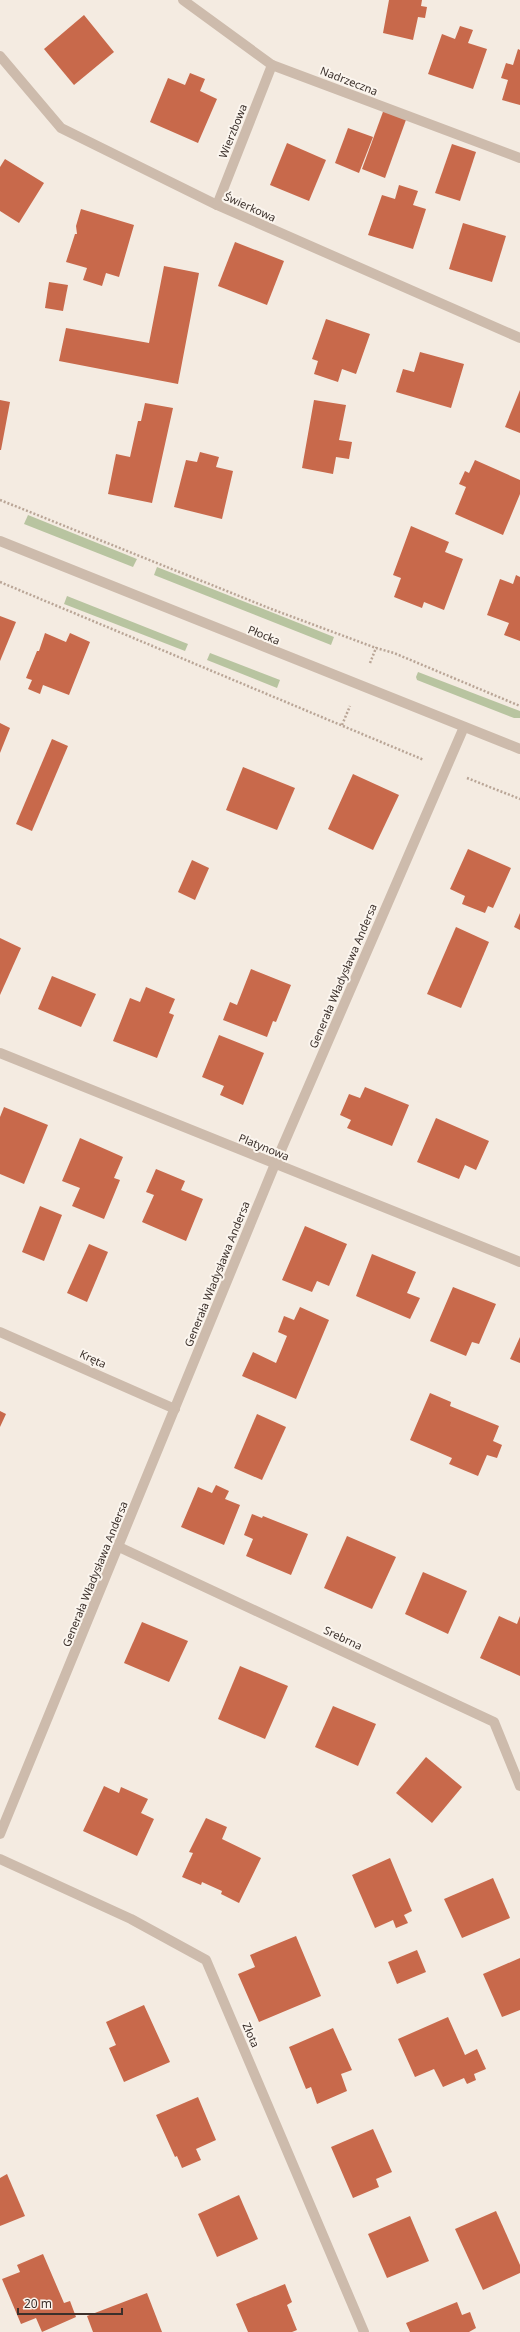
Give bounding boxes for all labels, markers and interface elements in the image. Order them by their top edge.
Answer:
street label: Nadrzeczna [318,63,380,98]
street label: Wierzbowa [215,102,250,160]
street label: Świerkowa [222,188,279,225]
street label: Płocka [246,621,283,648]
street label: Generała Władysława Andersa [305,901,380,1051]
street label: Platynowa [237,1130,292,1163]
street label: Generała Władysława Andersa [180,1199,253,1349]
street label: Kręta [78,1346,109,1371]
street label: Generała Władysława Andersa [58,1499,131,1649]
street label: Srebrna [322,1622,365,1653]
street label: Złota [239,2020,263,2050]
scale bar [18,2290,122,2316]
text: 20 m [24,2295,52,2312]

